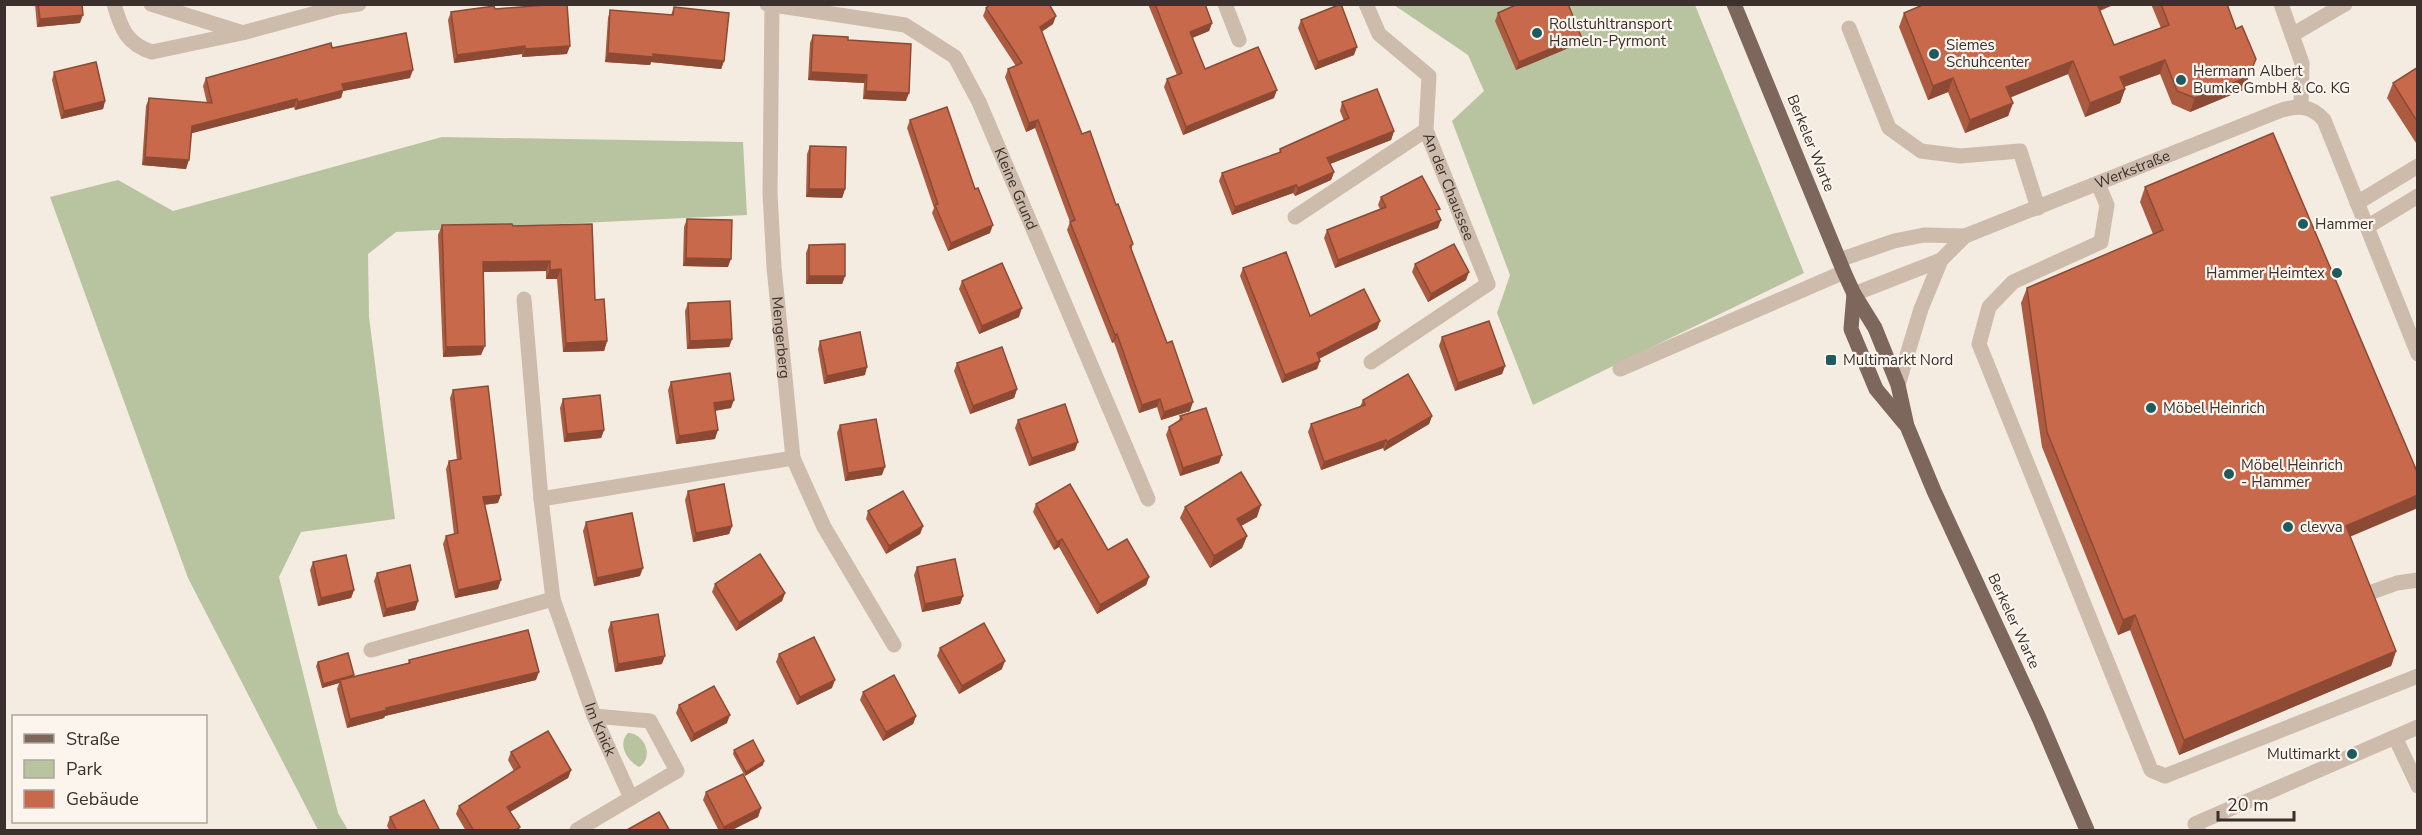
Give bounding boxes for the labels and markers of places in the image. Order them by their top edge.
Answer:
place label: Rollstuhltransport Hameln-Pyrmont [1549,14,1673,51]
marker: Rollstuhltransport Hameln-Pyrmont [1530,26,1544,40]
place label: Siemes Schuhcenter [1946,35,2030,72]
marker: Siemes Schuhcenter [1927,47,1941,61]
place label: Hermann Albert Bumke GmbH & Co. KG [2193,61,2350,98]
marker: Hermann Albert Bumke GmbH & Co. KG [2174,73,2188,87]
place label: Hammer [2315,214,2374,234]
marker: Hammer [2296,217,2310,231]
place label: Hammer Heimtex [2206,263,2325,283]
marker: Hammer Heimtex [2330,266,2344,280]
place label: Multimarkt Nord [1843,350,1953,370]
marker: Multimarkt Nord [1824,353,1838,367]
place label: Möbel Heinrich [2163,398,2265,418]
marker: Möbel Heinrich [2144,401,2158,415]
place label: Möbel Heinrich - Hammer [2241,455,2343,492]
marker: Möbel Heinrich - Hammer [2222,467,2236,481]
place label: clevva [2300,517,2343,537]
marker: clevva [2281,520,2295,534]
place label: Multimarkt [2267,744,2341,764]
marker: Multimarkt [2345,747,2359,761]

